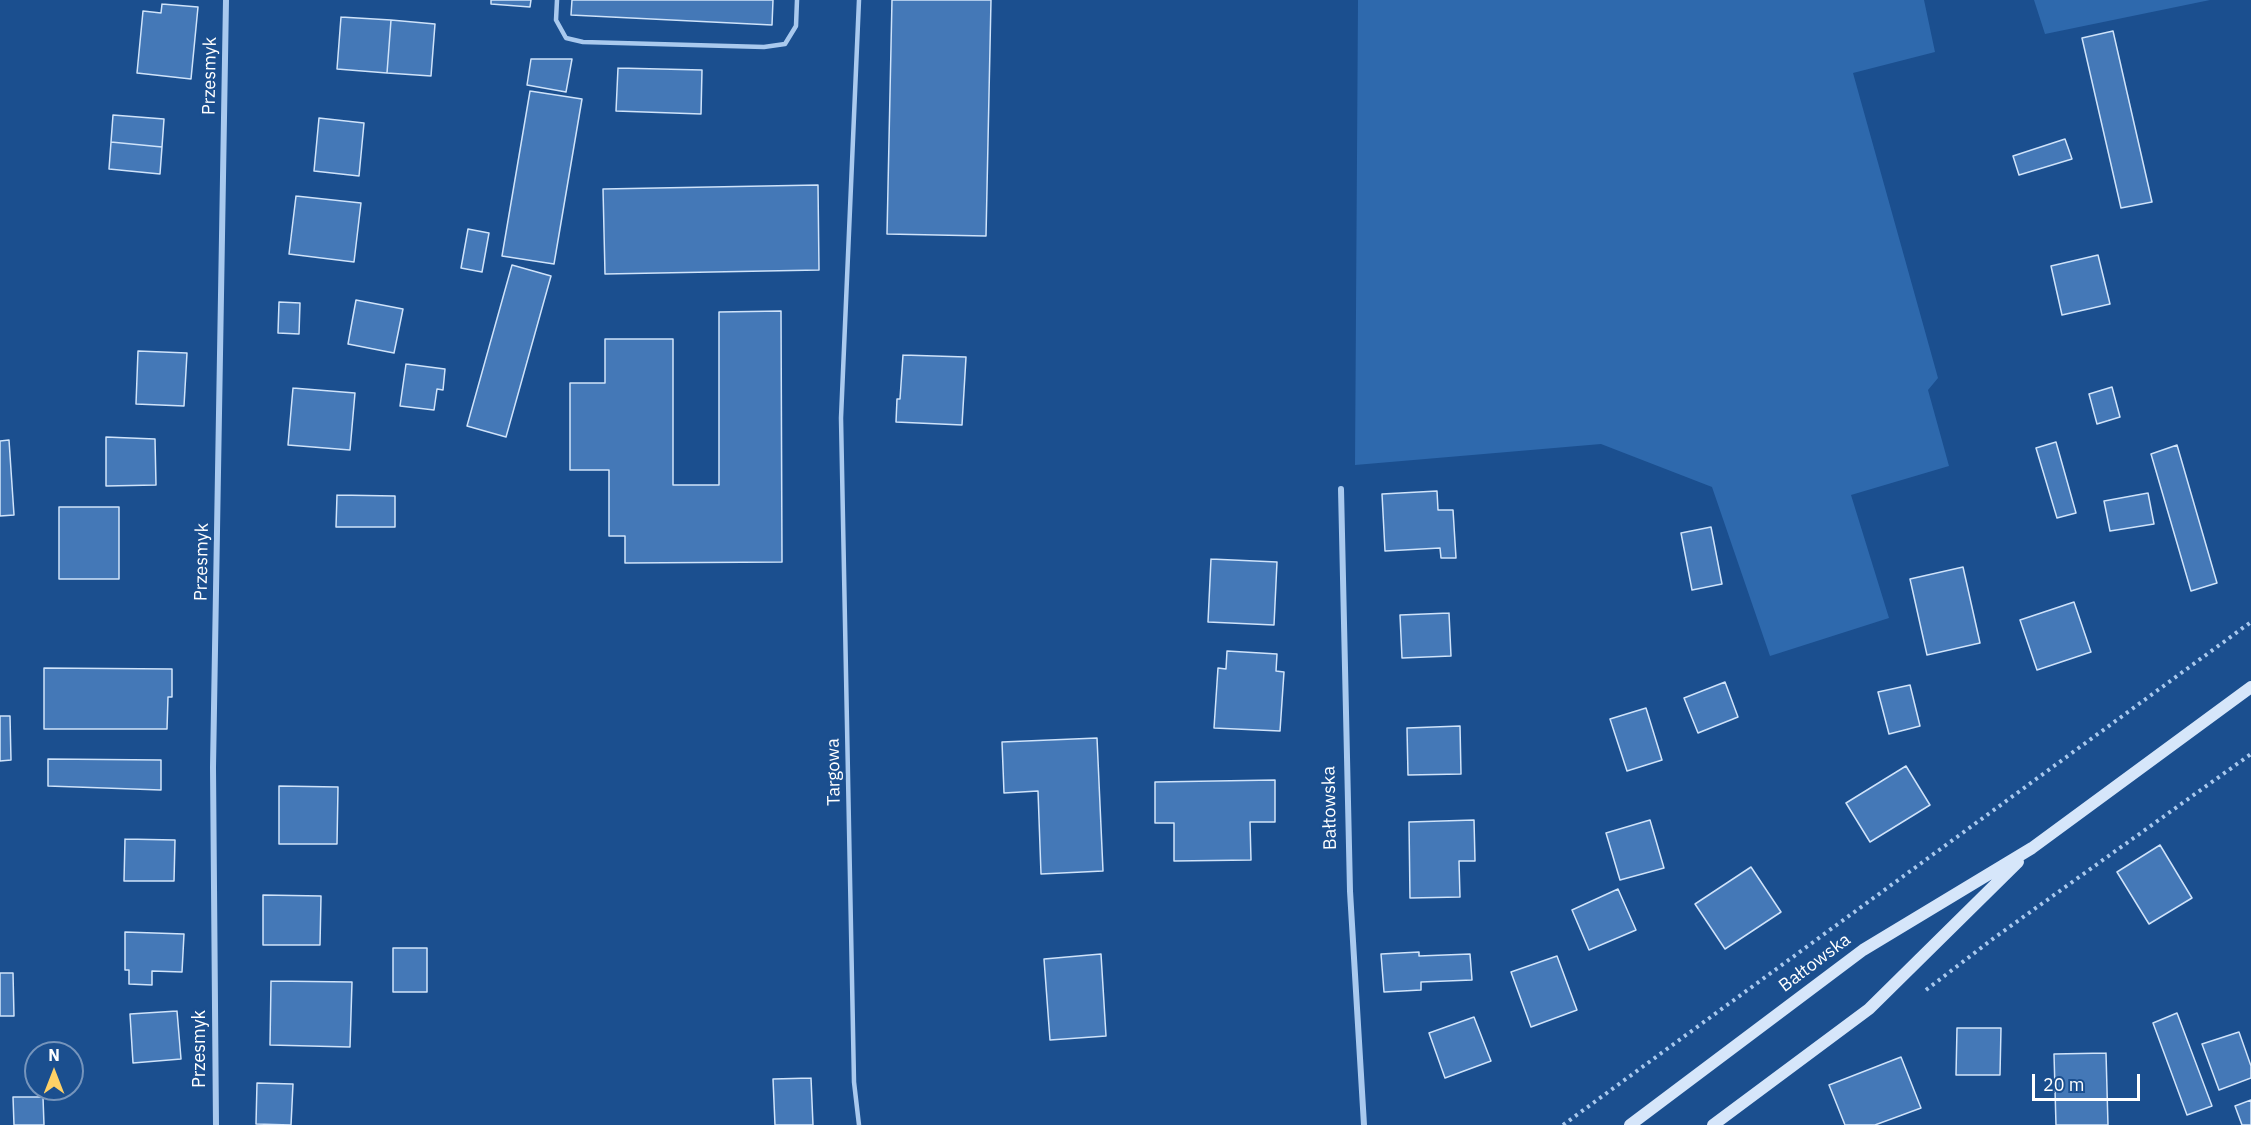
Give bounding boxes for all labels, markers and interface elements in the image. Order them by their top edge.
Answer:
street label: Przesmyk [199,37,221,115]
street label: Przesmyk [191,523,213,601]
street label: Targowa [823,738,845,806]
street label: Bałtowska [1318,766,1342,850]
street label: Bałtowska [1775,929,1855,997]
street label: Przesmyk [189,1010,211,1088]
north arrow [24,1041,84,1101]
text: N [48,1045,60,1065]
scale bar [2035,1062,2143,1100]
text: 20 m [2043,1073,2085,1096]

